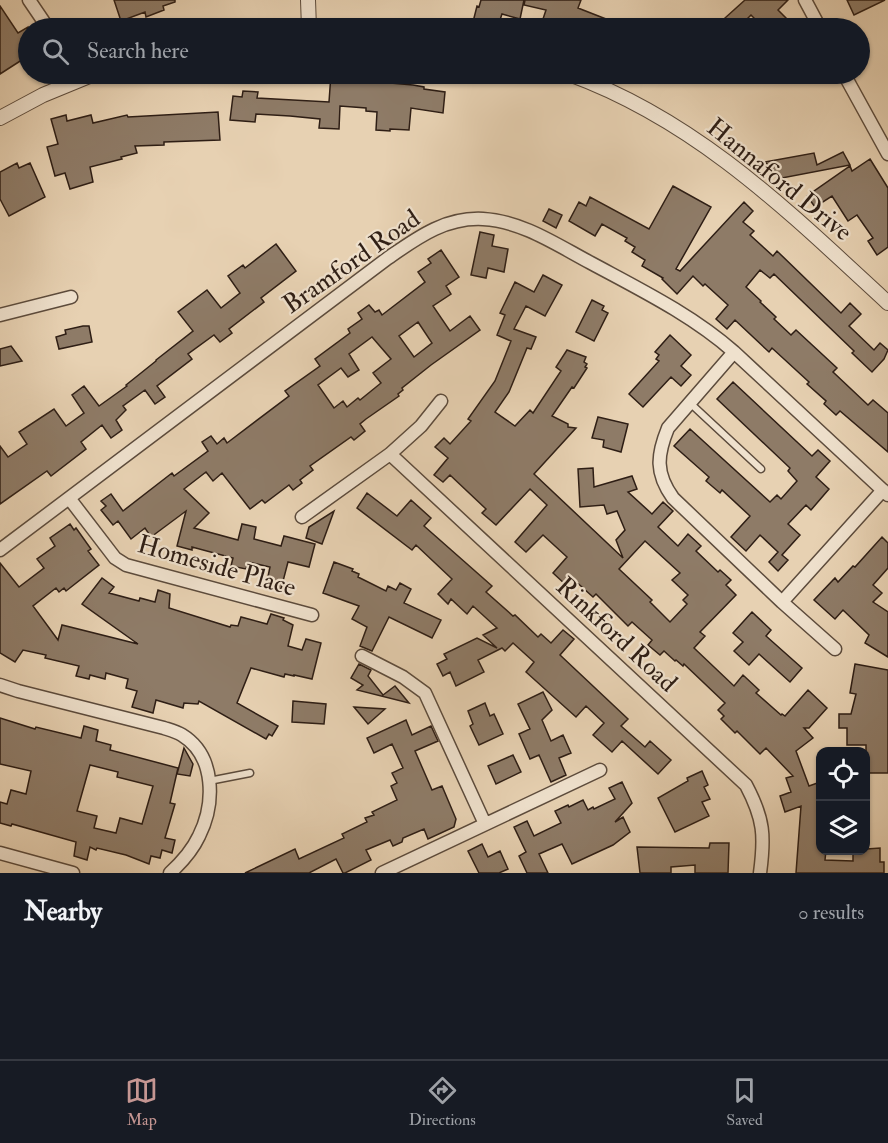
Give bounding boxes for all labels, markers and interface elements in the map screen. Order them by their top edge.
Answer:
search box [18,18,870,84]
icon: search [39,35,72,68]
text: Search here [87,37,189,65]
street label: Hannaford Drive [700,111,859,248]
street label: Bramford Road [277,203,427,321]
street label: Homeside Place [134,528,300,604]
street label: Rinkford Road [549,570,684,699]
map controls [816,747,870,855]
button: locate [816,747,870,801]
button: layers [816,801,870,855]
text: Nearby [24,896,102,928]
text: 0 results [798,900,864,925]
tab: Map [125,1074,158,1130]
tab: Directions [409,1074,476,1130]
tab: Saved [726,1074,763,1130]

